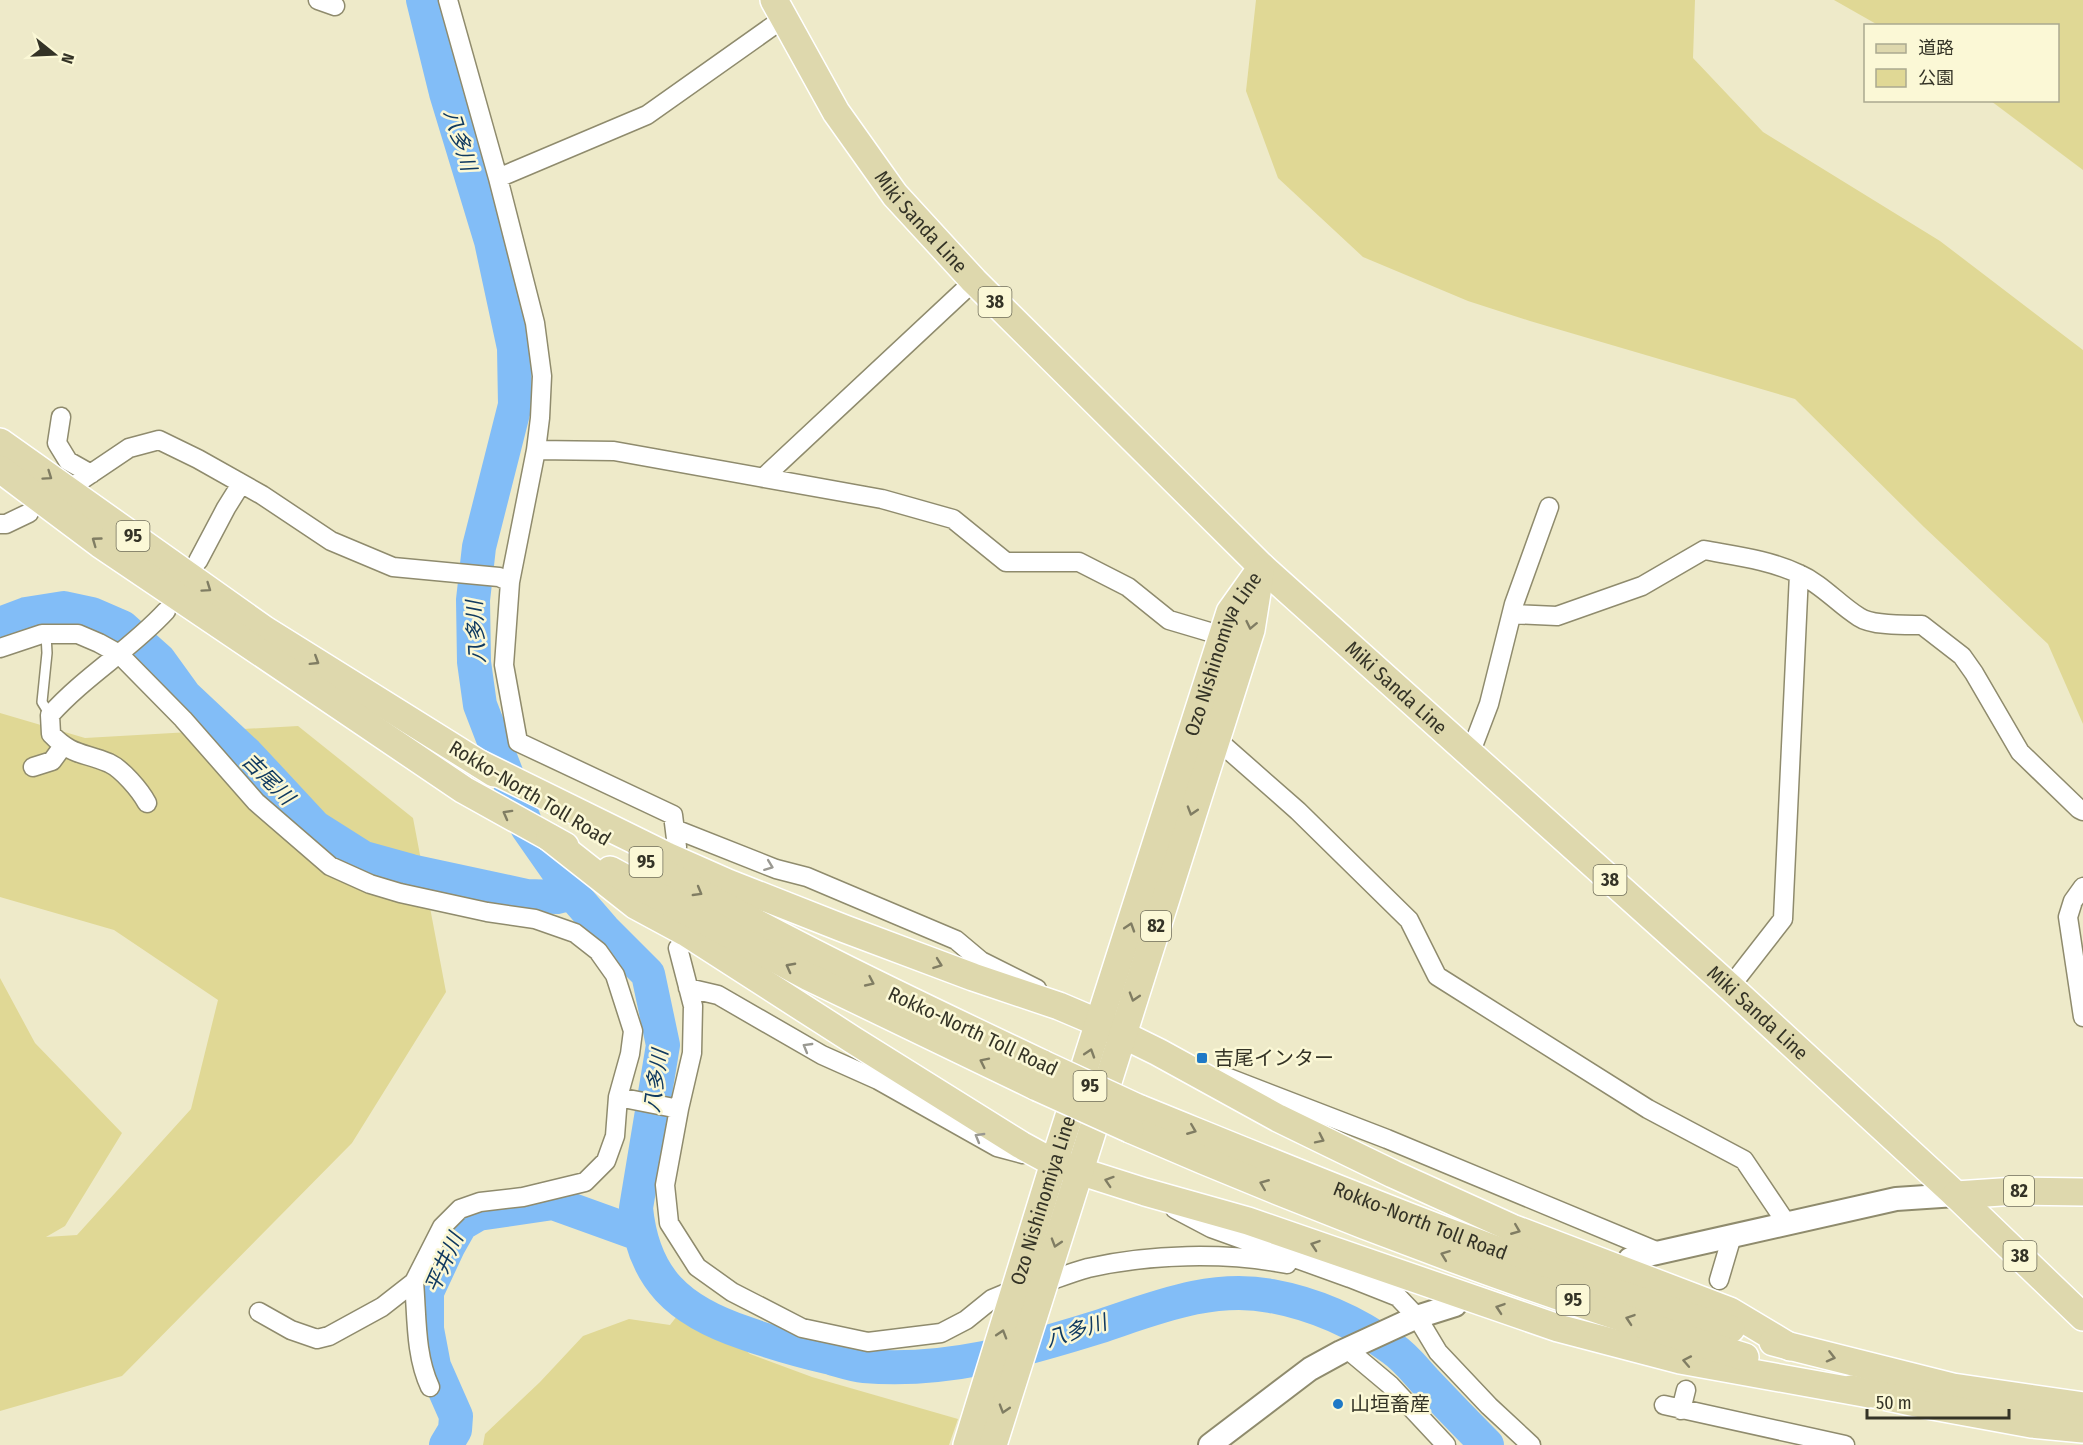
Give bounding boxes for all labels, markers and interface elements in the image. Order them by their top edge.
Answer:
north arrow [24,24,84,84]
legend [1864,24,2059,102]
text: 道路 [1918,37,1954,59]
text: N [57,51,78,66]
text: 公園 [1918,67,1954,89]
water label: 八多川 [438,106,482,176]
street label: Miki Sanda Line [870,166,972,278]
road number: 38 [978,287,1012,317]
one-way arrow [41,469,52,480]
road number: 95 [116,521,150,551]
one-way arrow [91,537,102,548]
street label: Ozo Nishinomiya Line [1179,567,1267,739]
one-way arrow [200,581,211,592]
water label: 八多川 [461,598,491,664]
one-way arrow [1245,620,1258,630]
street label: Miki Sanda Line [1341,636,1452,739]
one-way arrow [309,653,319,665]
street label: Rokko-North Toll Road [445,735,615,851]
water label: 吉尾川 [237,748,301,812]
one-way arrow [1187,805,1199,816]
one-way arrow [503,810,514,821]
road number: 95 [630,847,662,877]
one-way arrow [763,858,773,871]
road number: 38 [1594,865,1626,895]
one-way arrow [691,885,702,896]
road number: 82 [1141,911,1171,941]
one-way arrow [1123,922,1135,933]
one-way arrow [931,957,942,969]
street label: Miki Sanda Line [1702,960,1813,1065]
one-way arrow [786,963,796,974]
one-way arrow [864,975,875,987]
street label: Rokko-North Toll Road [884,981,1062,1081]
one-way arrow [1129,991,1141,1002]
one-way arrow [803,1042,813,1054]
water label: 八多川 [639,1046,674,1114]
place label: 吉尾インター [1214,1046,1334,1070]
one-way arrow [1082,1048,1095,1059]
marker: 吉尾インター [1195,1051,1209,1065]
one-way arrow [979,1057,990,1069]
road number: 95 [1074,1071,1106,1101]
street label: Ozo Nishinomiya Line [1005,1113,1080,1288]
one-way arrow [1186,1123,1197,1135]
one-way arrow [1314,1131,1325,1143]
one-way arrow [975,1133,986,1144]
one-way arrow [1104,1176,1115,1188]
street label: Rokko-North Toll Road [1330,1176,1511,1265]
road number: 82 [2004,1176,2034,1206]
one-way arrow [1259,1179,1270,1191]
one-way arrow [1510,1223,1521,1235]
water label: 平井川 [419,1227,470,1297]
one-way arrow [1051,1237,1063,1248]
one-way arrow [1311,1239,1321,1252]
road number: 38 [2004,1241,2036,1271]
one-way arrow [1441,1250,1451,1263]
road number: 95 [1556,1285,1590,1315]
one-way arrow [1495,1303,1506,1315]
water label: 八多川 [1042,1309,1112,1353]
one-way arrow [1625,1314,1636,1327]
one-way arrow [995,1329,1007,1340]
one-way arrow [1825,1349,1835,1362]
one-way arrow [1683,1355,1693,1368]
scale bar [1867,1382,2010,1420]
place label: 山垣畜産 [1350,1392,1430,1416]
text: 50 m [1876,1392,1912,1414]
marker: 山垣畜産 [1331,1397,1345,1411]
one-way arrow [999,1403,1011,1414]

